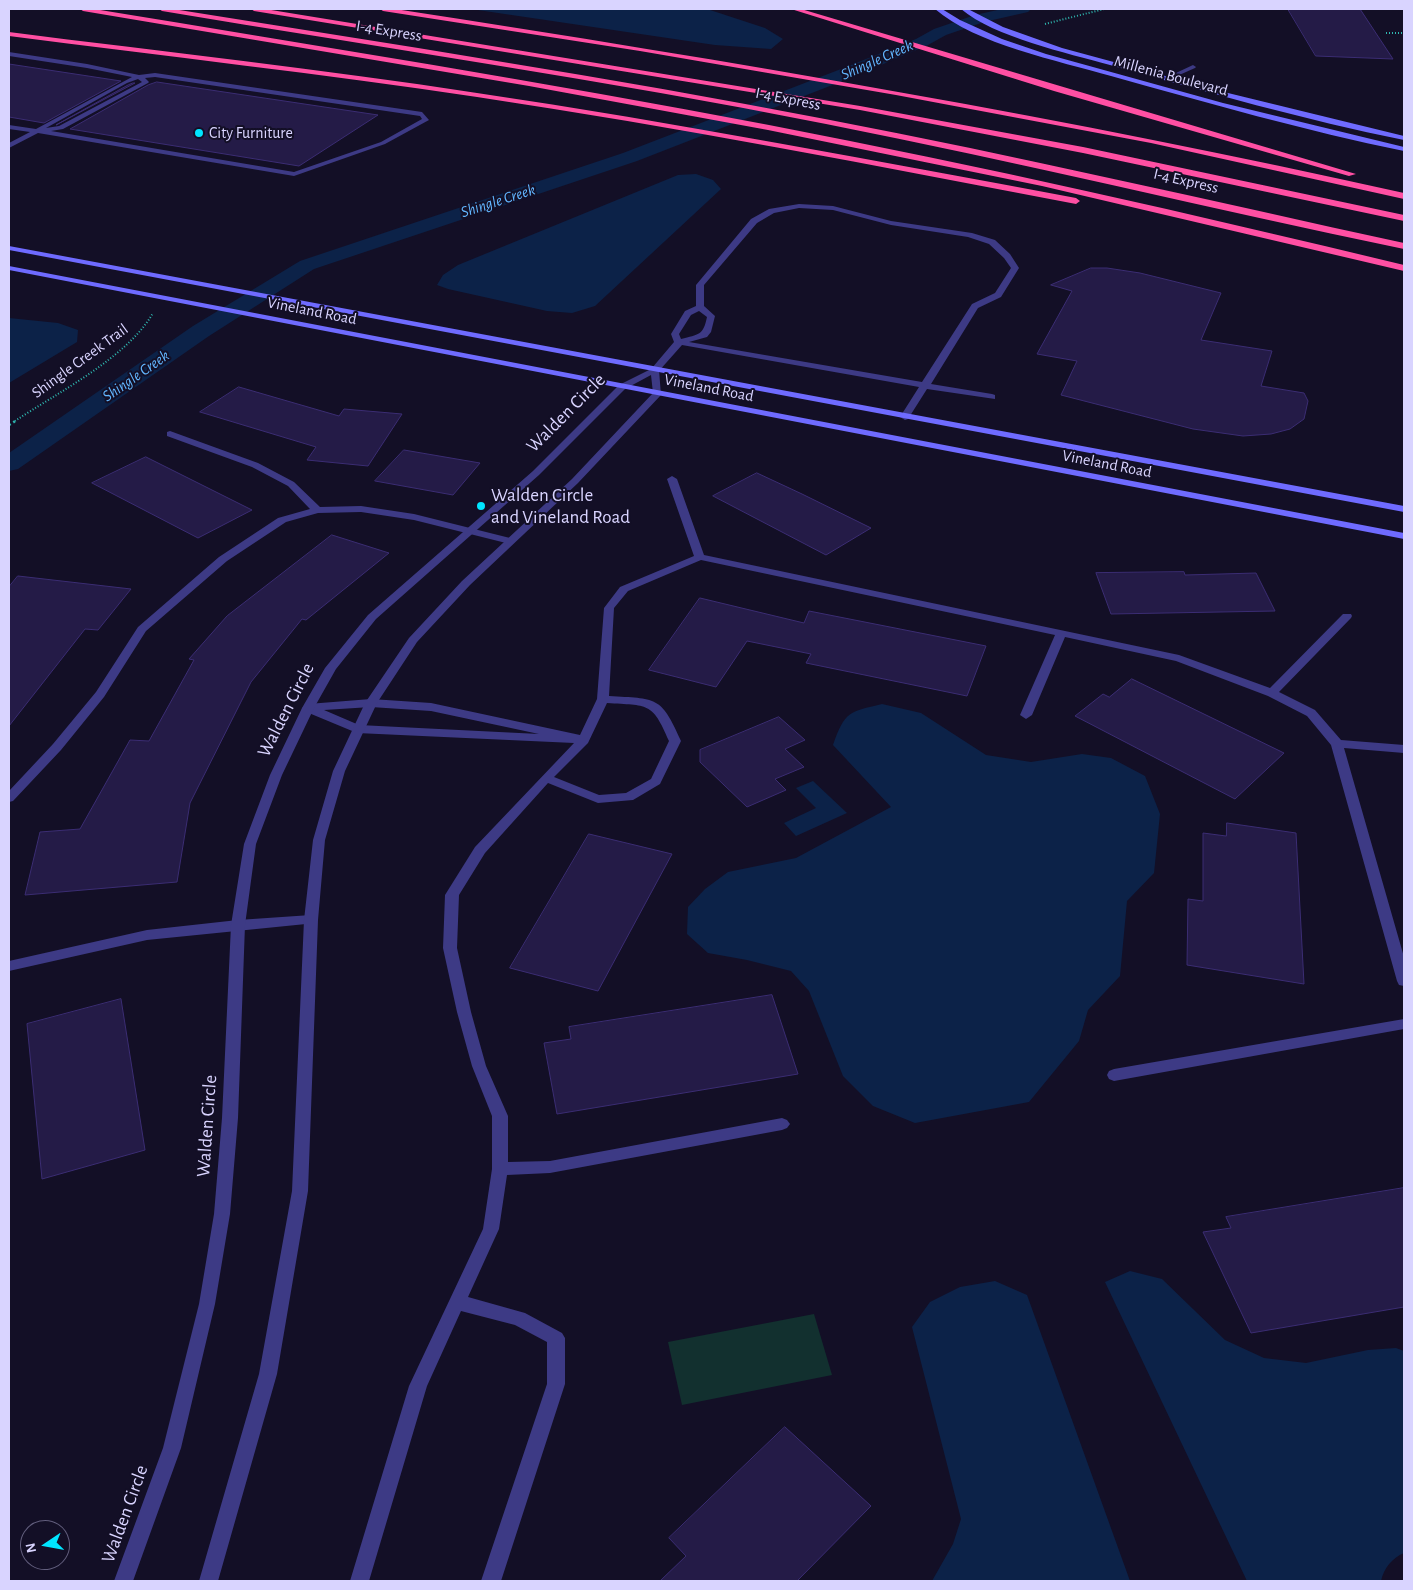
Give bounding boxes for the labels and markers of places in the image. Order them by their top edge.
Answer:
place label: City Furniture [209,123,293,143]
marker: City Furniture [193,127,205,139]
place label: Walden Circle and Vineland Road [491,484,630,528]
marker: Walden Circle and Vineland Road [475,500,487,512]

